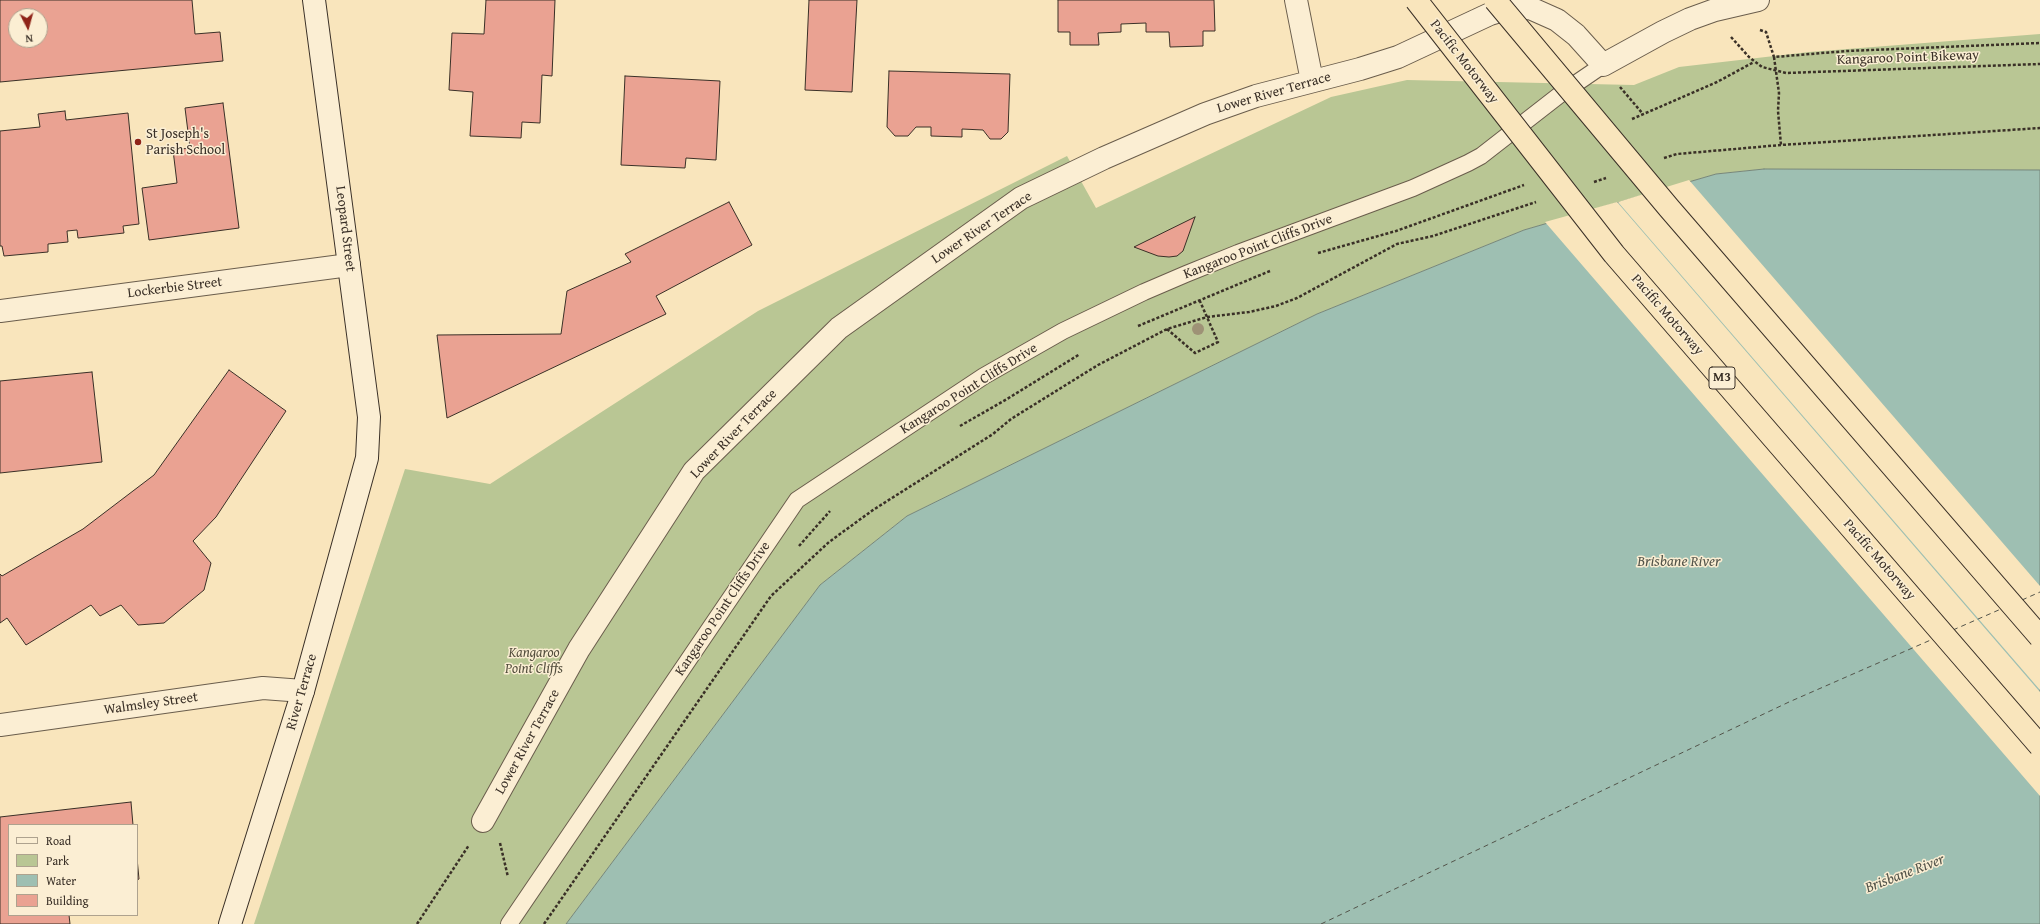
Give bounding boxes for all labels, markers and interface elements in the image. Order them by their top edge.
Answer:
north arrow [8,8,48,48]
street label: Pacific Motorway [1426,17,1502,107]
text: N [25,31,34,47]
street label: Kangaroo Point Bikeway [1837,47,1979,69]
street label: Lower River Terrace [1215,69,1333,117]
place label: St Joseph's Parish School [146,126,225,158]
marker: St Joseph's Parish School [133,137,143,147]
street label: Leopard Street [331,185,359,273]
street label: Lower River Terrace [929,188,1035,268]
street label: Kangaroo Point Cliffs Drive [1181,211,1335,283]
street label: Pacific Motorway [1627,271,1707,359]
street label: Lockerbie Street [127,274,223,302]
street label: Kangaroo Point Cliffs Drive [897,340,1041,438]
road number: M3 [1709,367,1735,389]
street label: Lower River Terrace [687,386,781,482]
street label: Pacific Motorway [1839,516,1919,604]
street label: Kangaroo Point Cliffs Drive [672,539,774,679]
water label: Brisbane River [1637,553,1721,571]
park label: Kangaroo Point Cliffs [505,645,563,678]
street label: River Terrace [283,652,321,732]
street label: Lower River Terrace [492,687,564,797]
street label: Walmsley Street [103,689,199,719]
legend [8,824,138,916]
text: Road [46,832,71,849]
water label: Brisbane River [1863,851,1947,897]
text: Park [46,852,69,869]
text: Water [46,872,76,889]
text: Building [46,892,89,909]

